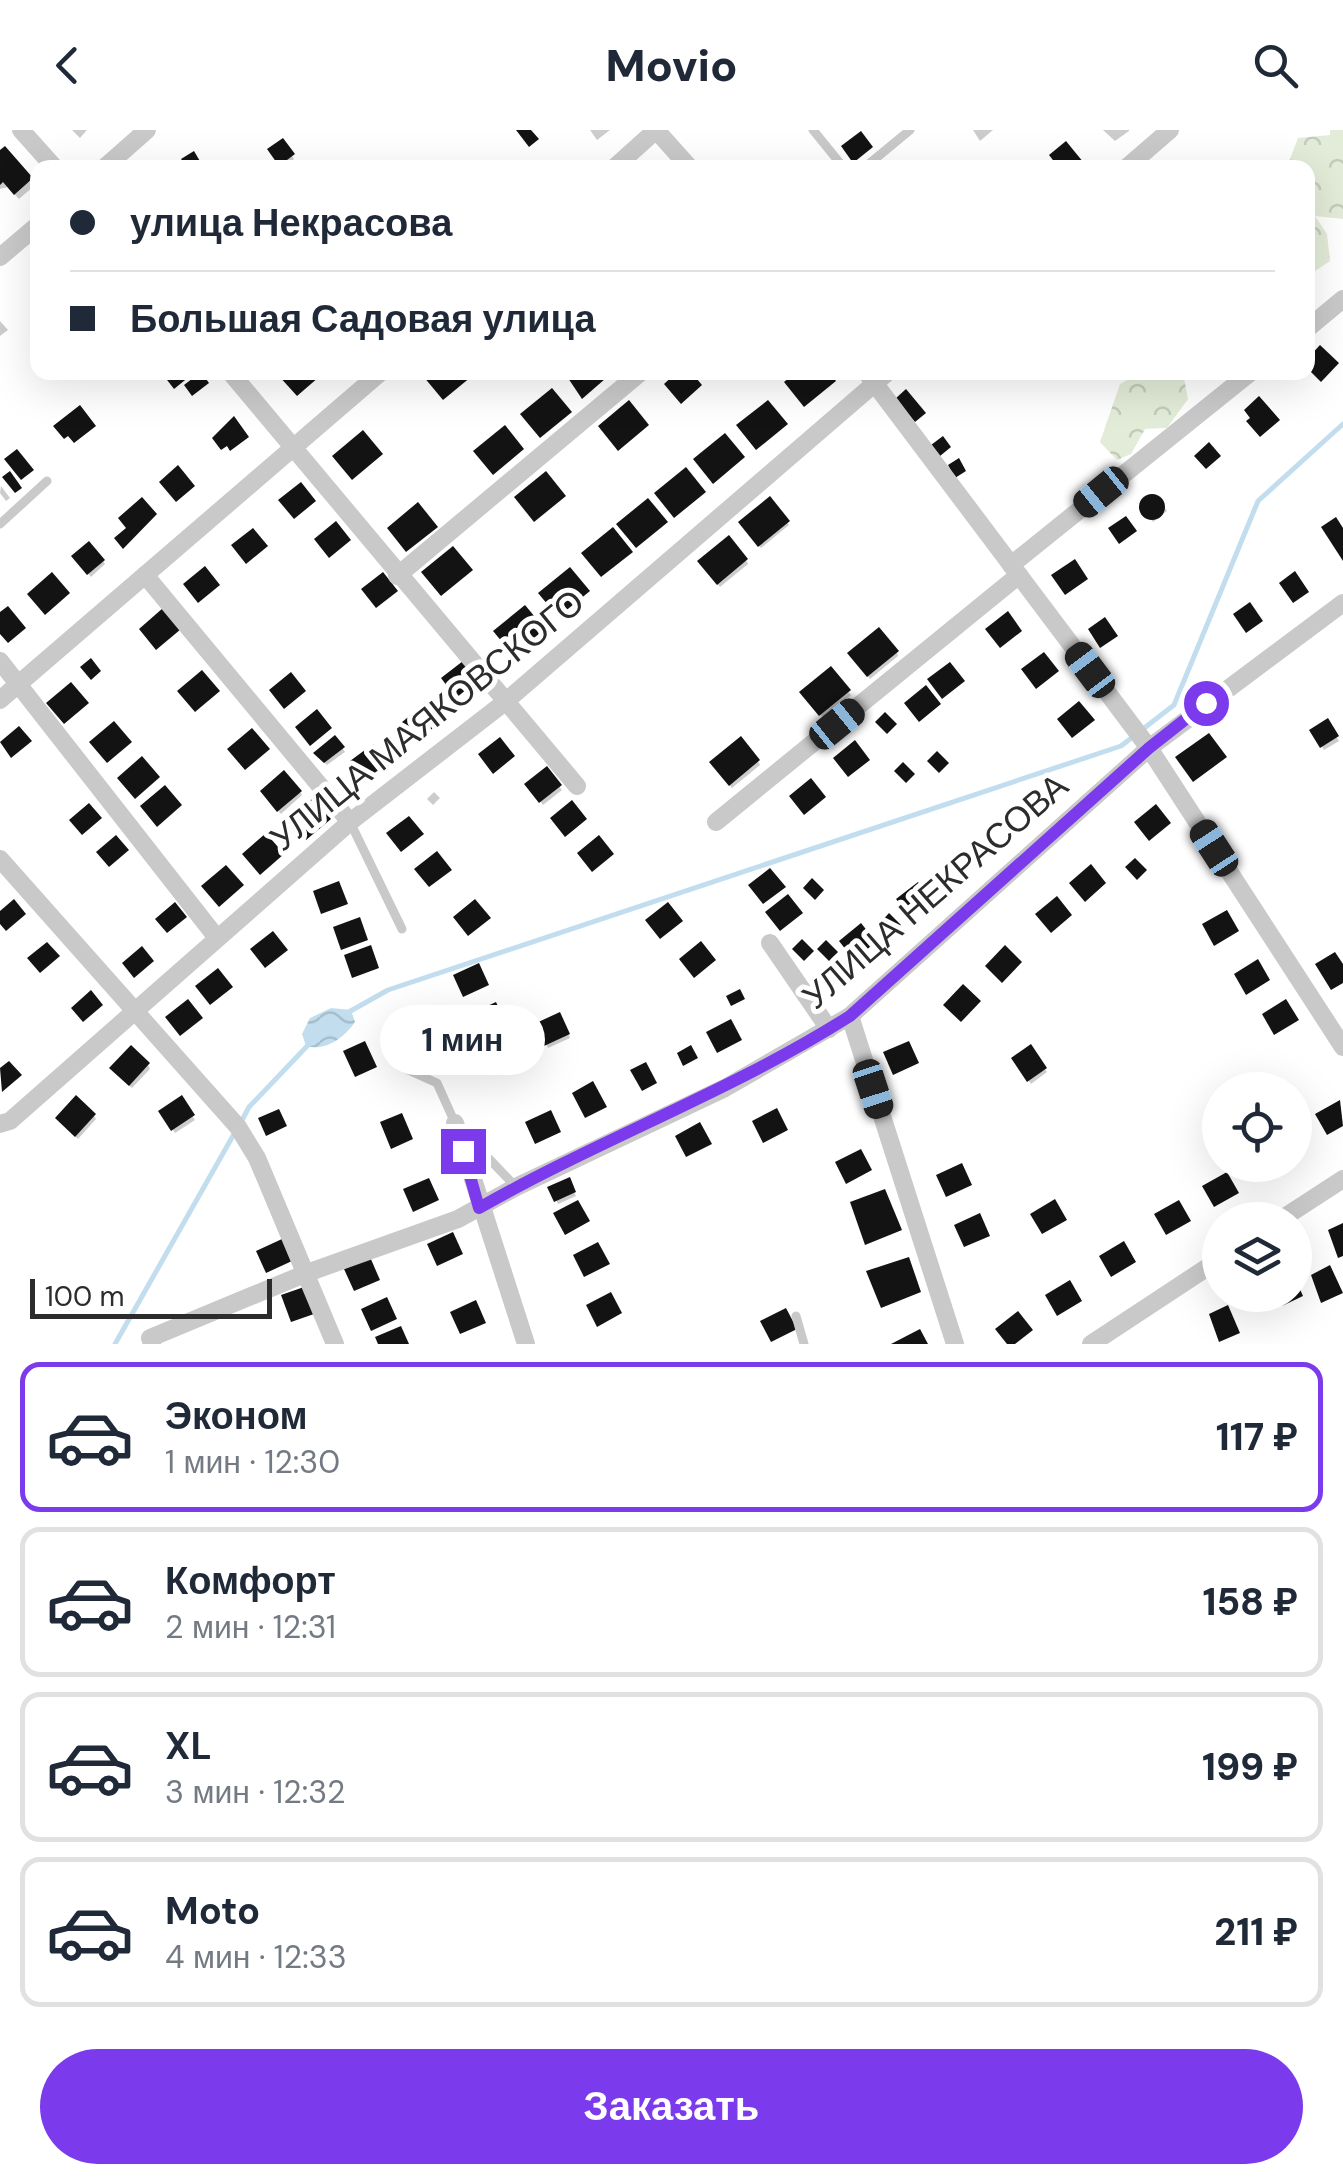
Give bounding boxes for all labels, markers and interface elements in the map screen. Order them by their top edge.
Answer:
text: Movio [605,36,738,95]
icon: back [40,38,95,93]
icon: search [1248,38,1303,93]
text: улица Некрасова [130,198,452,248]
text: Большая Садовая улица [130,294,596,344]
car [1068,461,1134,523]
street label: УЛИЦА МАЯКОВСКОГО [260,579,594,861]
car [1060,637,1120,703]
route start [1184,681,1229,726]
car [804,693,870,755]
street label: УЛИЦА НЕКРАСОВА [793,762,1078,1019]
car [1185,815,1243,881]
callout: 1 мин [380,1006,546,1076]
text: 1 мин [422,1019,503,1061]
car [849,1056,897,1122]
map controls [1202,1072,1312,1312]
button: locate [1202,1072,1312,1182]
route end [441,1129,486,1174]
button: layers [1202,1202,1312,1312]
scale bar [30,1274,272,1318]
text: 100 m [45,1278,124,1315]
text: Эконом [165,1391,308,1441]
icon: car [45,1392,135,1482]
text: 117 ₽ [1216,1412,1298,1462]
text: 1 мин · 12:30 [165,1441,340,1483]
text: Комфорт [165,1556,336,1606]
icon: car [45,1557,135,1647]
text: 158 ₽ [1202,1577,1298,1627]
text: 2 мин · 12:31 [165,1606,336,1648]
text: XL [165,1721,212,1771]
icon: car [45,1722,135,1812]
text: 199 ₽ [1202,1742,1298,1792]
text: 3 мин · 12:32 [165,1771,346,1813]
text: Moto [165,1886,260,1936]
icon: car [45,1887,135,1977]
text: 211 ₽ [1214,1907,1298,1957]
text: 4 мин · 12:33 [165,1936,347,1978]
button: Заказать [40,2049,1303,2164]

